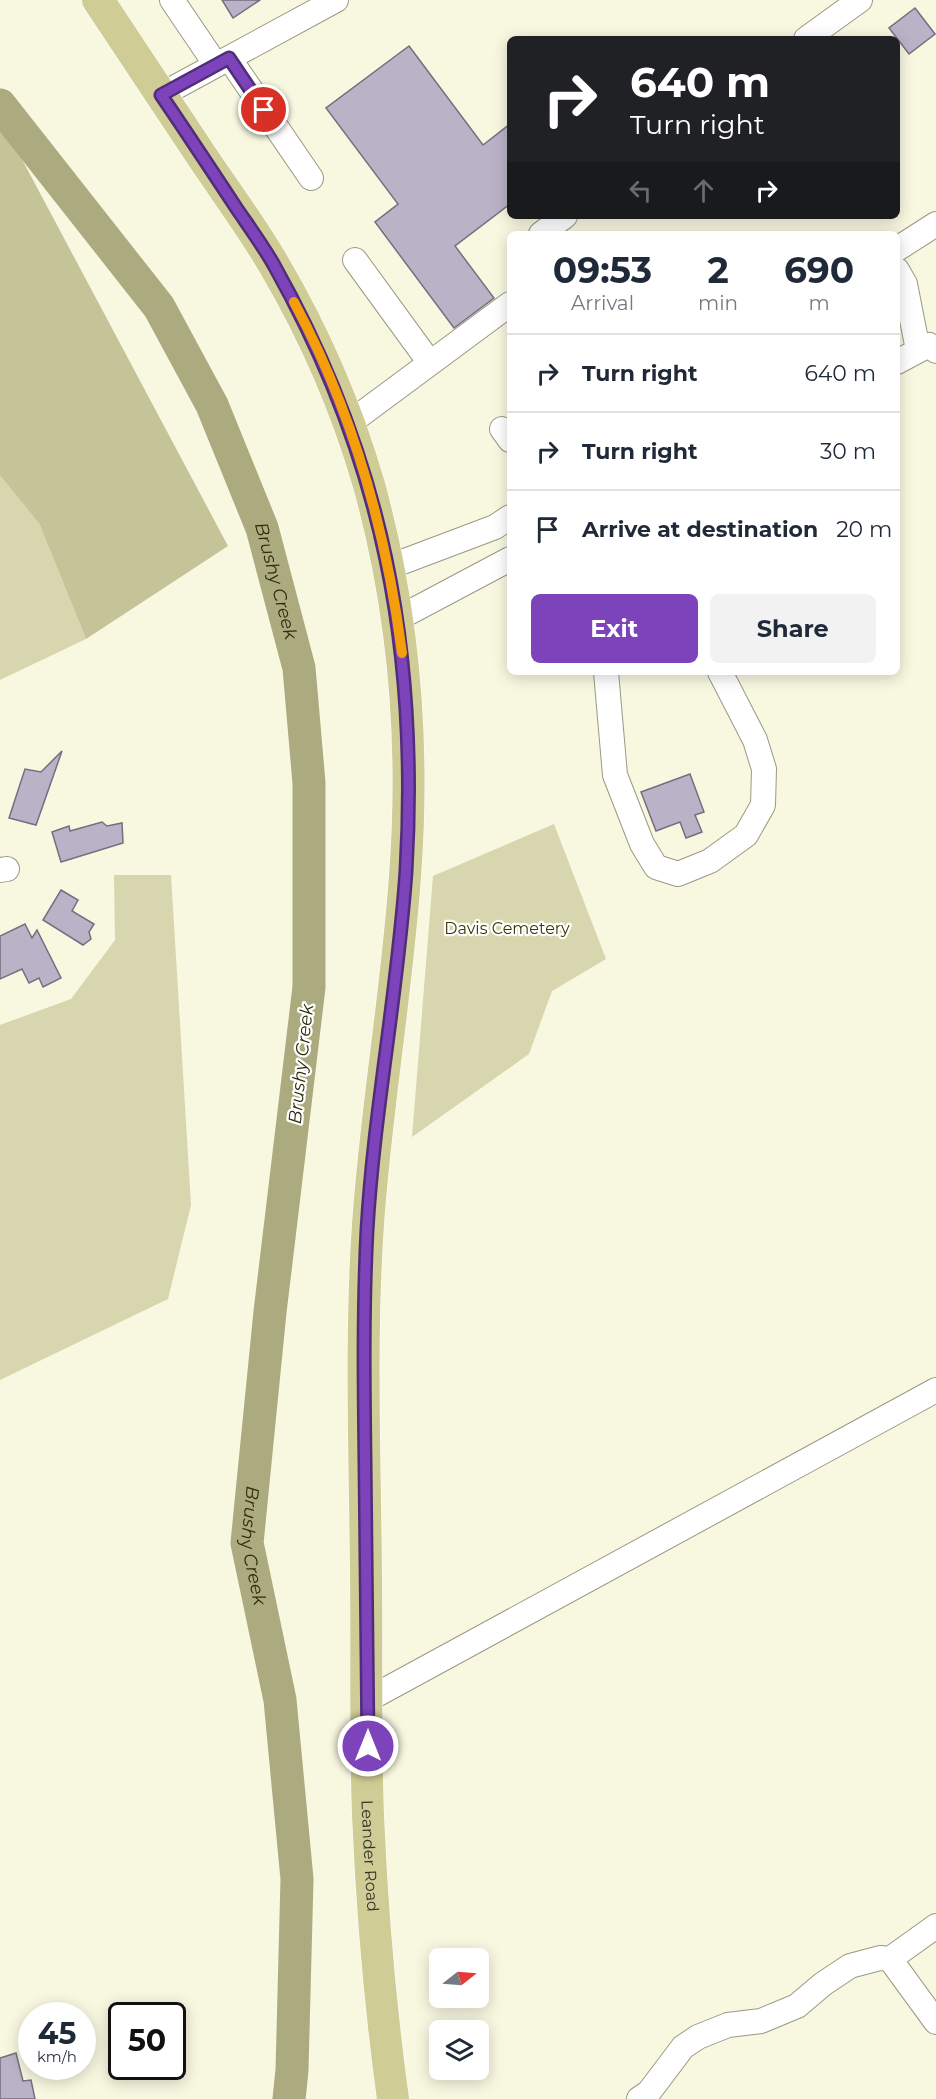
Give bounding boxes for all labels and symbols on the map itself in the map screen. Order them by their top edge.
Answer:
pin [238,84,289,135]
water label: Brushy Creek [250,520,302,643]
park label: Davis Cemetery [444,919,570,938]
water label: Brushy Creek [284,1002,318,1125]
water label: Brushy Creek [235,1485,271,1608]
position arrow [336,1714,400,1778]
street label: Leander Road [358,1800,383,1912]
north arrow [429,1948,489,2008]
speed limit sign: 50 [108,2002,186,2080]

